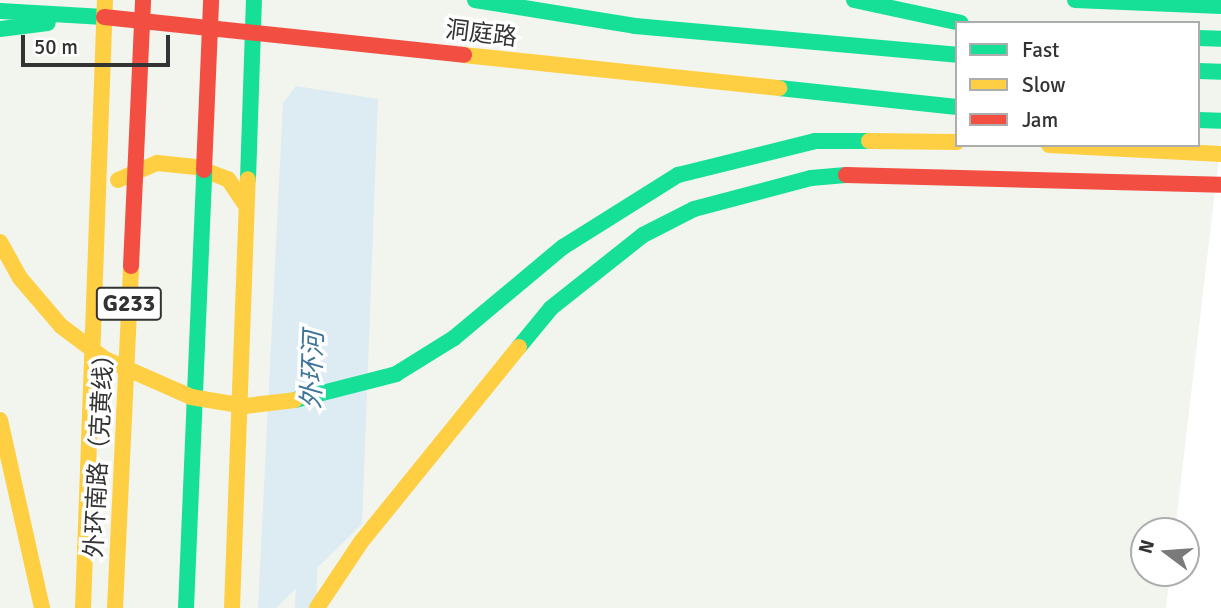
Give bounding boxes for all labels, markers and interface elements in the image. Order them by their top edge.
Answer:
street label: 洞庭路 [444,15,518,53]
scale bar [24,21,173,65]
legend [955,21,1200,147]
text: 50 m [34,34,78,60]
text: Fast [1022,37,1059,63]
text: Slow [1022,72,1066,98]
text: Jam [1022,107,1058,133]
road number: G233 [96,284,162,324]
water label: 外环河 [297,330,331,410]
street label: 外环南路（克黄线） [80,341,120,559]
north arrow [1130,517,1200,587]
text: N [1133,537,1160,556]

